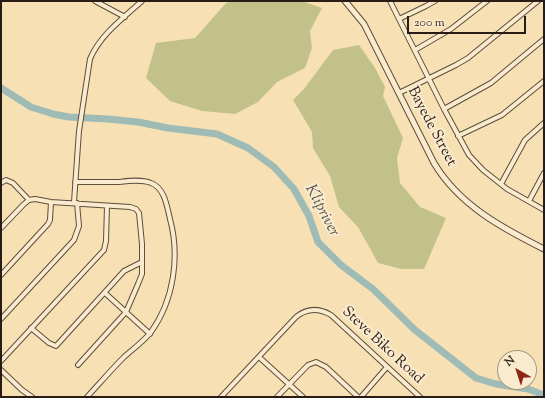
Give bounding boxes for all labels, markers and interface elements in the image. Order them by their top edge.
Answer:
scale bar [409,8,528,34]
text: 200 m [414,14,445,32]
street label: Bayede Street [402,84,460,170]
water label: Klipriver [299,182,343,240]
street label: Steve Biko Road [337,304,427,388]
north arrow [497,350,537,390]
text: N [502,352,519,370]

